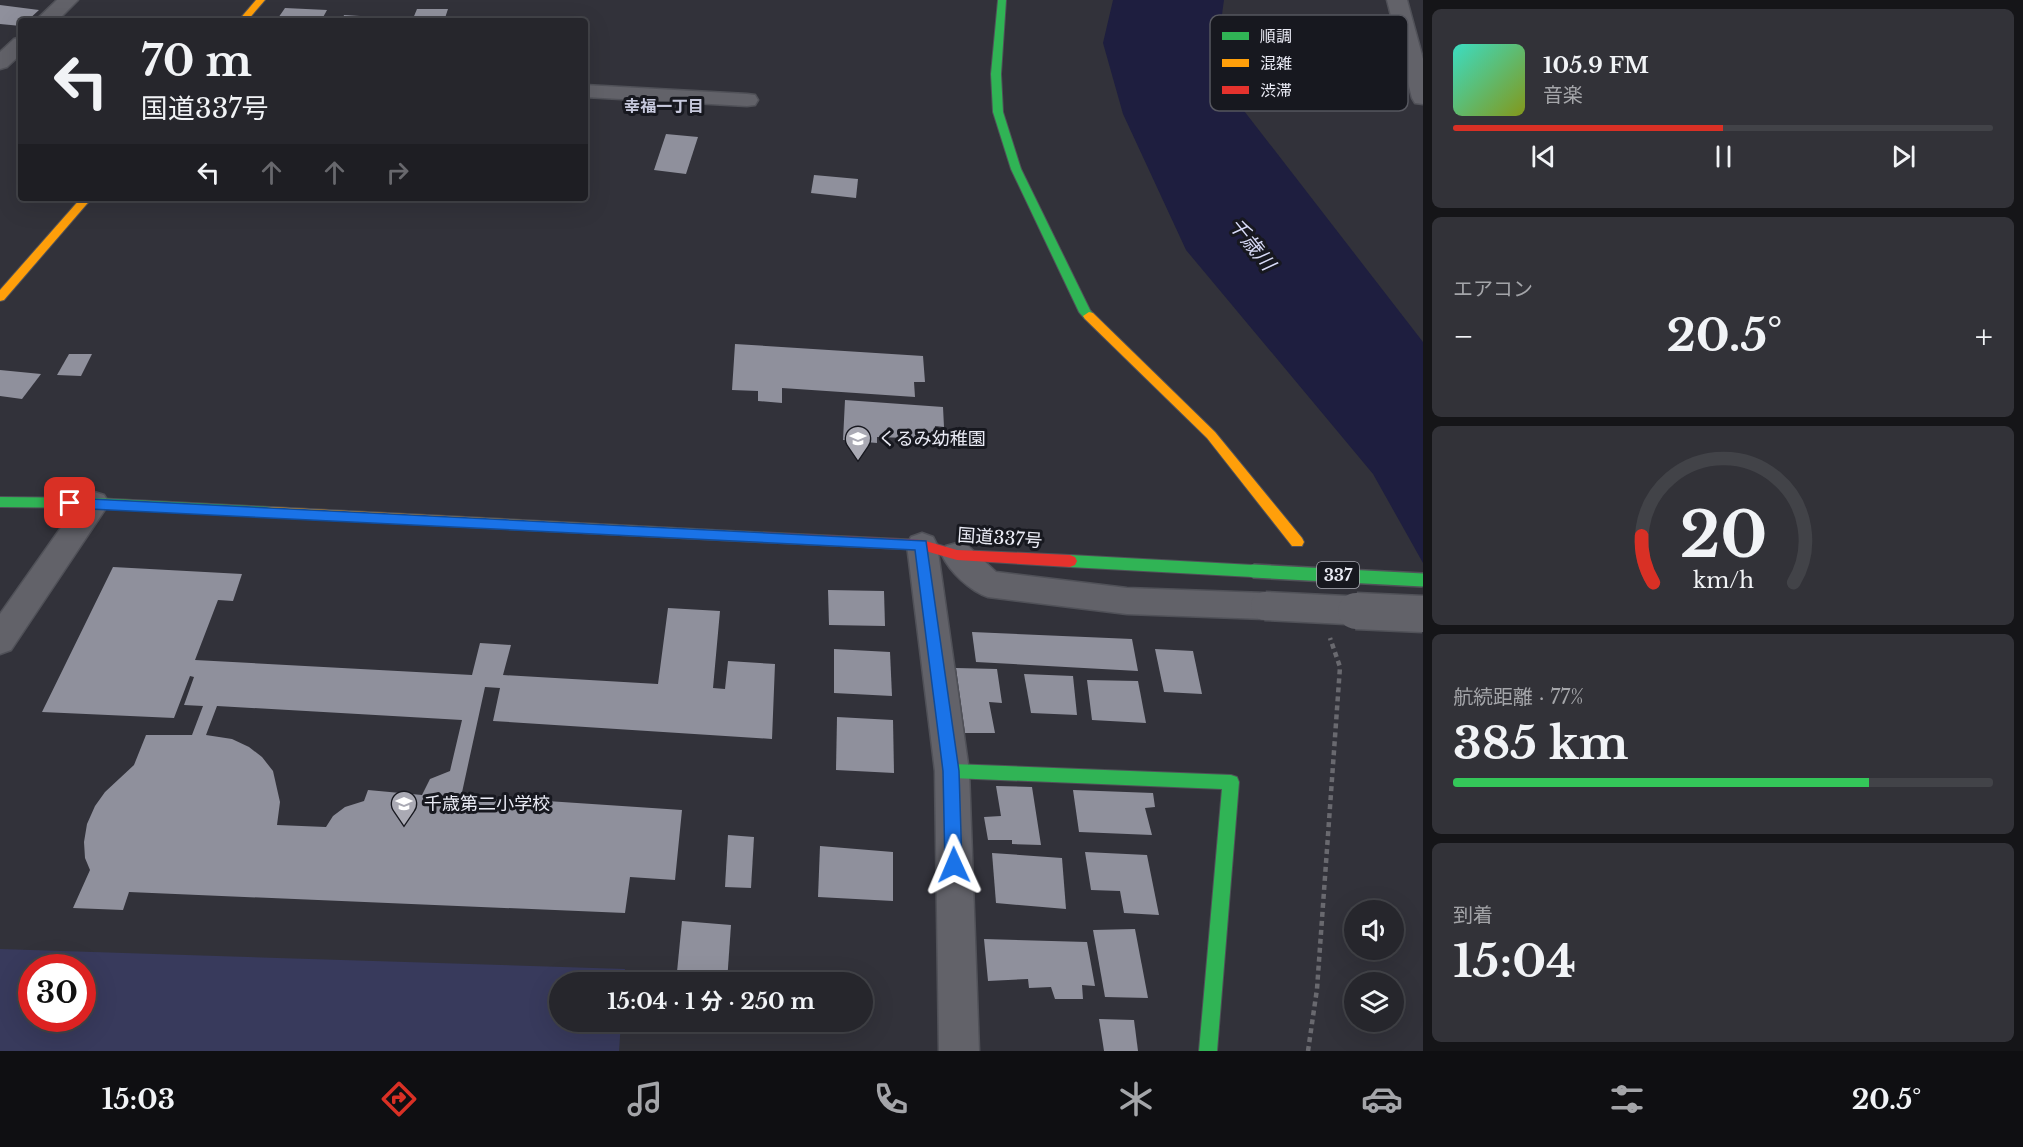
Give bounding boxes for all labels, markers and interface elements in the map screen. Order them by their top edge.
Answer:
legend [1210,15,1408,111]
text: 順調 [1260,26,1292,46]
text: 70 m [141,35,252,87]
icon: left [42,42,120,120]
text: 105.9 FM [1543,52,1649,79]
text: 混雑 [1260,53,1292,73]
text: 渋滞 [1260,80,1292,100]
text: 音楽 [1543,83,1583,107]
text: 国道337号 [141,92,269,125]
district label: 幸福一丁目 [624,96,704,116]
icon: previous [1527,140,1560,173]
icon: pause [1707,140,1740,173]
icon: next [1887,140,1920,173]
icon: left [192,156,225,189]
icon: ahead [255,156,288,189]
icon: ahead [318,156,351,189]
icon: right [381,156,414,189]
water label: 千歳川 [1224,213,1281,276]
text: エアコン [1453,277,1533,301]
text: 20.5° [1666,307,1782,363]
text: − [1453,316,1474,357]
text: + [1975,316,1993,357]
school or university icon: くるみ幼稚園 [843,424,873,462]
place label: くるみ幼稚園 [878,428,986,450]
pin [44,477,95,528]
icon: arrive [53,486,86,519]
text: 20 [1679,496,1767,574]
street label: 国道337号 [957,524,1043,552]
road number: 337 [1317,562,1359,588]
text: km/h [1693,567,1754,594]
text: 航続距離 · 77% [1453,685,1584,709]
text: 385 km [1453,715,1629,771]
school or university icon: 千歳第二小学校 [389,789,419,827]
place label: 千歳第二小学校 [424,793,550,815]
position arrow [922,833,986,897]
map controls [1344,900,1404,1032]
button: sound [1344,900,1404,960]
text: 到着 [1453,903,1493,927]
text: 15:04 [1453,933,1576,989]
speed limit sign: 30 [18,954,96,1032]
button: layers [1344,972,1404,1032]
text: 15:04 · 1 分 · 250 m [607,988,815,1015]
icon: directions [378,1078,420,1120]
icon: music [624,1078,666,1120]
icon: phone [870,1078,912,1120]
icon: climate [1115,1078,1157,1120]
icon: car [1361,1078,1403,1120]
icon: filters [1606,1078,1648,1120]
text: 15:03 [102,1083,175,1116]
text: 20.5° [1852,1083,1921,1116]

